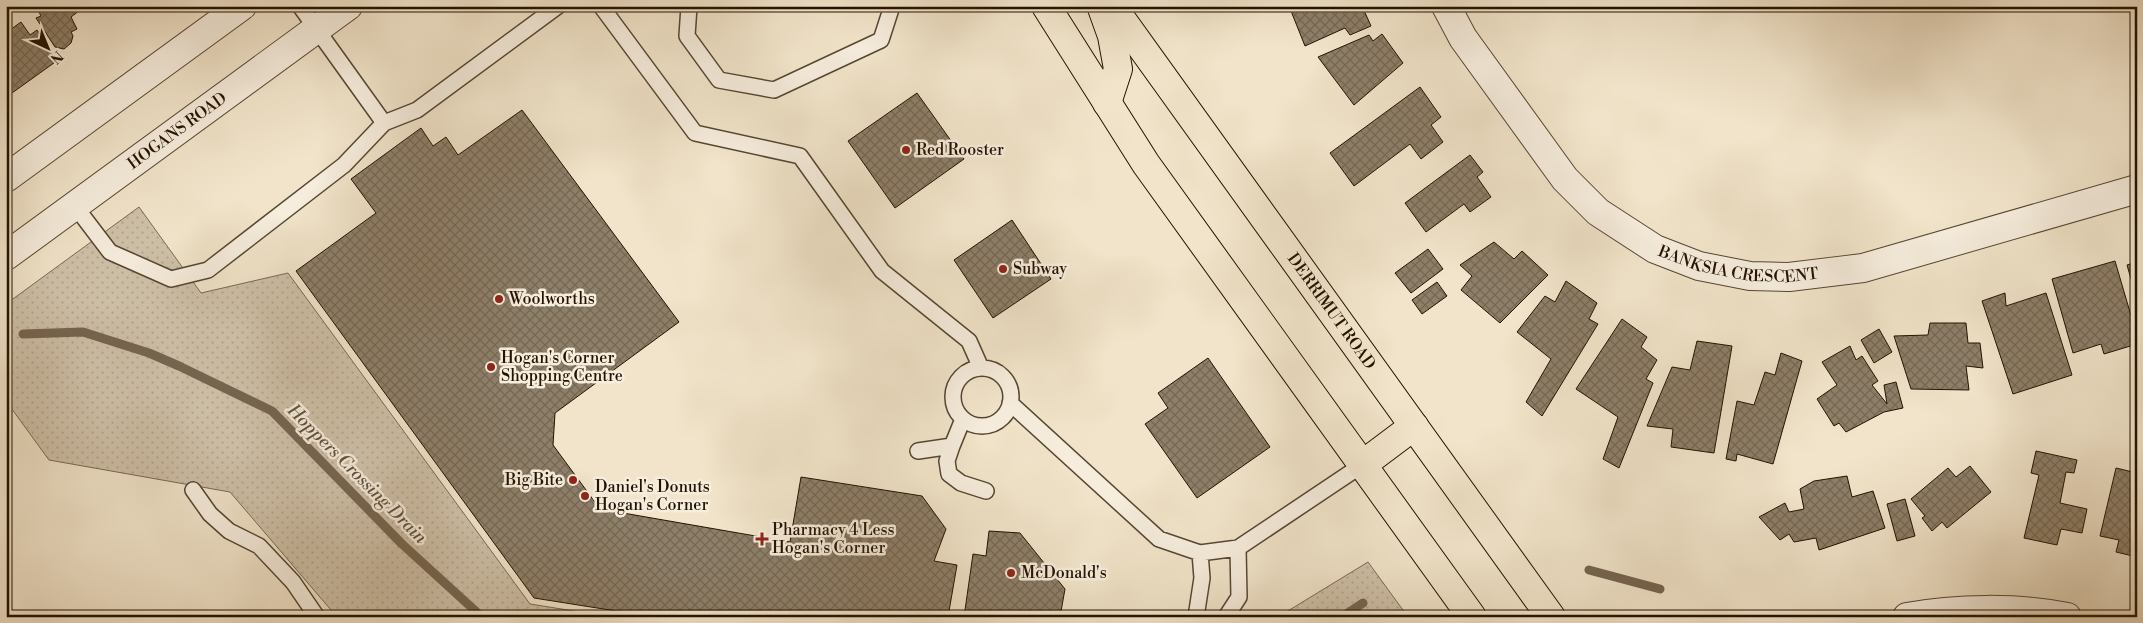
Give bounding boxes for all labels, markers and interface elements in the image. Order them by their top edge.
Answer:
north arrow [22,22,72,72]
text: N [46,46,67,67]
street label: HOGANS ROAD [124,88,231,174]
place label: Red Rooster [916,140,1004,160]
marker: Red Rooster [900,144,912,156]
street label: BANKSIA CRESCENT [1655,241,1820,287]
street label: DERRIMUT ROAD [1283,249,1380,373]
place label: Subway [1013,259,1067,279]
marker: Subway [997,263,1009,275]
place label: Woolworths [508,289,595,309]
marker: Woolworths [493,293,505,305]
place label: Hogan's Corner Shopping Centre [501,348,623,386]
marker: Hogan's Corner Shopping Centre [485,361,497,373]
water label: Hoppers Crossing Drain [282,399,432,549]
place label: Big Bite [504,470,563,490]
marker: Big Bite [567,474,579,486]
place label: Daniel's Donuts Hogan's Corner [595,477,710,515]
marker: Daniel's Donuts Hogan's Corner [579,490,591,502]
place label: Pharmacy 4 Less Hogan's Corner [772,520,895,558]
marker: Pharmacy 4 Less Hogan's Corner [756,533,768,545]
place label: McDonald's [1021,563,1107,583]
marker: McDonald's [1005,567,1017,579]

